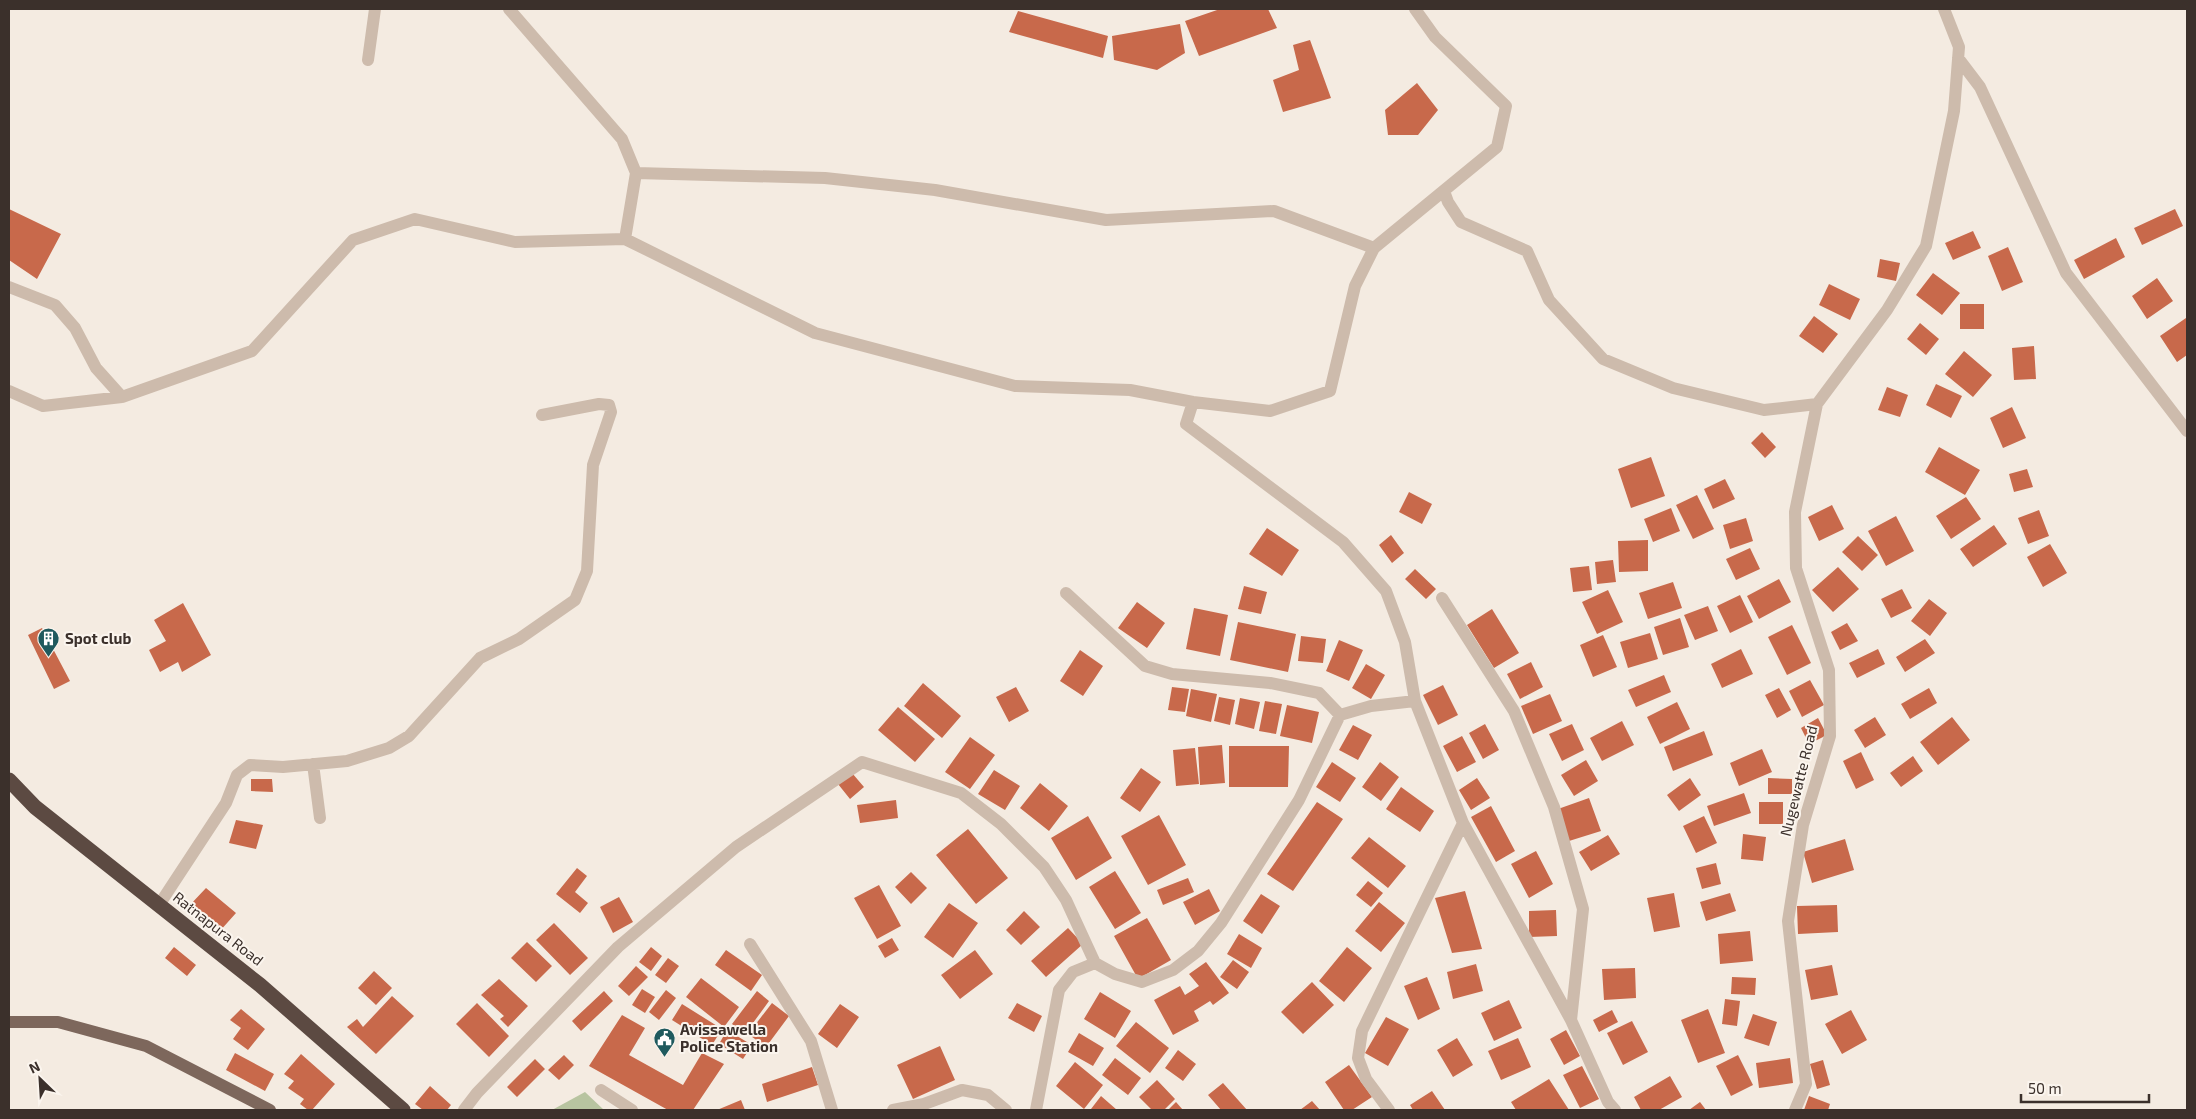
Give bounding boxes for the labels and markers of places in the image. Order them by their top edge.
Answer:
building icon: Spot club [37,627,61,658]
place label: Spot club [65,629,131,647]
place label: Avissawella Police Station [680,1020,778,1055]
public building icon: Avissawella Police Station [652,1027,676,1058]

